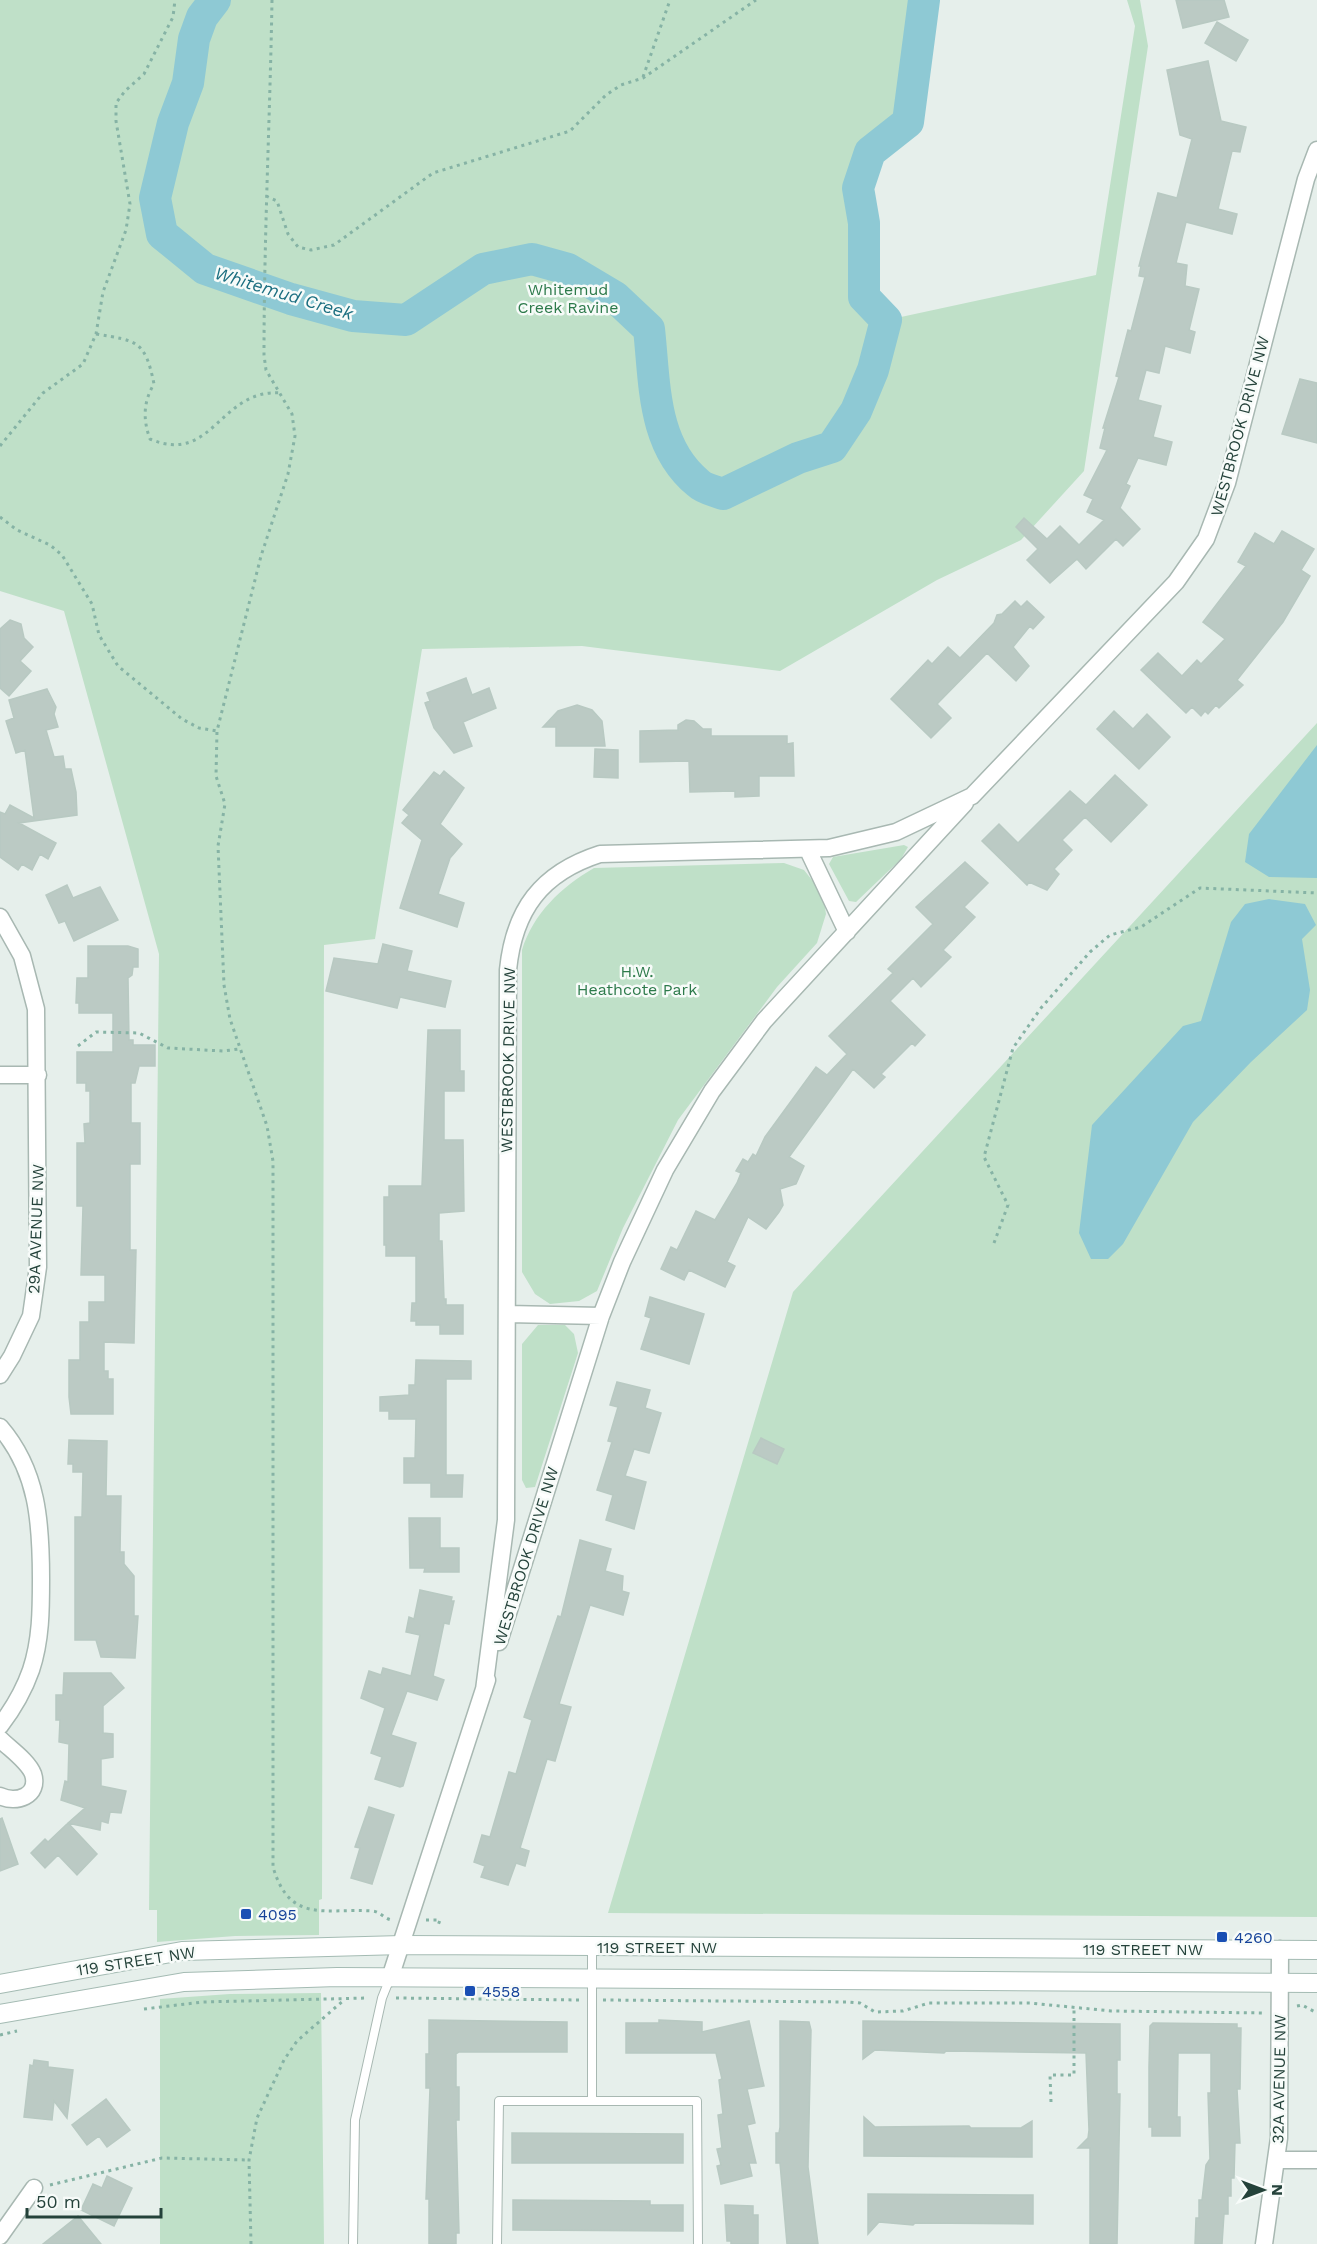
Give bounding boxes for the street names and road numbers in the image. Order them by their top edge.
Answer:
street label: WESTBROOK DRIVE NW [1207,334,1273,518]
street label: WESTBROOK DRIVE NW [497,967,519,1153]
street label: 29A AVENUE NW [24,1164,48,1294]
street label: WESTBROOK DRIVE NW [490,1464,562,1648]
street label: 119 STREET NW [597,1938,717,1957]
street label: 119 STREET NW [1083,1940,1203,1959]
street label: 119 STREET NW [75,1942,197,1980]
street label: 32A AVENUE NW [1268,2014,1290,2144]

